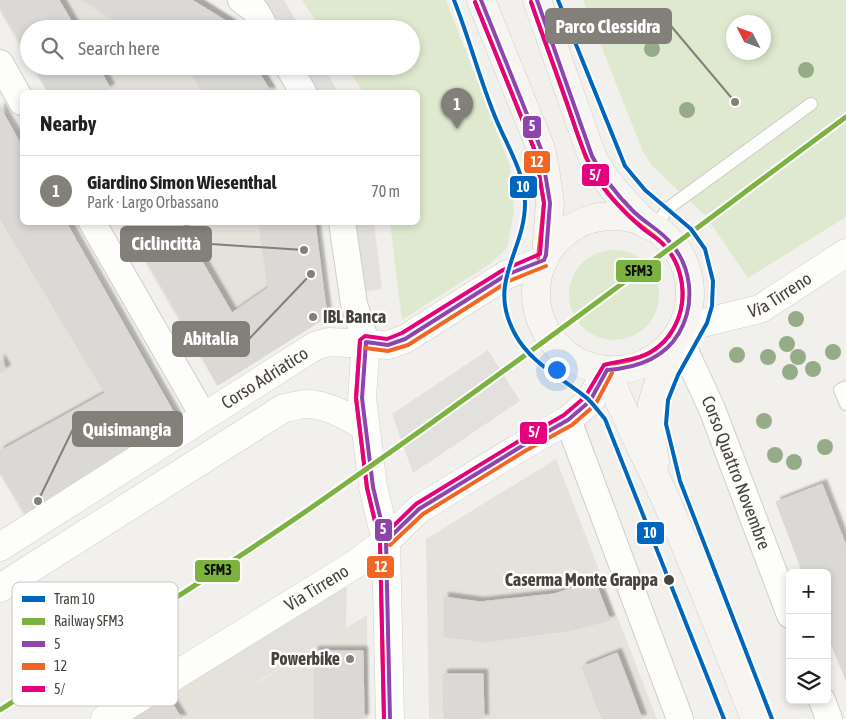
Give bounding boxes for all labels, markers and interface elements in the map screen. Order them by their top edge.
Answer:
callout: Parco Clessidra [546,9,671,43]
text: Parco Clessidra [556,15,661,37]
north arrow [726,15,771,60]
search box [20,20,420,75]
icon: search [38,34,66,62]
text: Search here [78,37,160,59]
pin: 1 [441,88,473,129]
text: Nearby [40,111,96,135]
line badge: 5 [522,115,542,139]
text: 5 [529,118,536,134]
line badge: 12 [523,150,551,174]
text: 12 [530,154,544,170]
line badge: 5/ [581,163,610,187]
text: 5/ [589,167,601,183]
text: Giardino Simon Wiesenthal [87,171,277,193]
line badge: 10 [509,175,538,199]
text: 10 [516,179,530,195]
text: 1 [52,182,60,200]
text: 70 m [371,182,400,200]
text: Park · Largo Orbassano [87,193,219,211]
callout: Ciclincittà [121,227,211,261]
text: Ciclincittà [131,232,201,254]
line badge: SFM3 [615,259,662,283]
text: SFM3 [625,263,653,279]
street label: Via Tirreno [746,267,815,322]
place label: IBL Banca [323,306,386,327]
marker: IBL Banca [307,311,319,323]
callout: Abitalia [173,322,249,356]
text: Abitalia [182,327,239,349]
street label: Corso Adriatico [217,342,312,413]
your location [544,357,570,383]
street label: Corso Quattro Novembre [697,392,775,552]
callout: Quisimangia [73,412,182,446]
text: Quisimangia [83,418,172,440]
line badge: 5/ [519,421,548,445]
text: 5/ [528,424,540,440]
line badge: 5 [374,518,393,542]
text: 5 [380,521,387,537]
line badge: 10 [636,521,665,545]
text: 10 [643,525,657,541]
line badge: 12 [366,555,395,579]
line badge: SFM3 [194,559,241,583]
text: 12 [374,559,388,575]
street label: Via Tirreno [281,560,352,615]
text: SFM3 [204,562,232,578]
place label: Caserma Monte Grappa [505,569,658,590]
map controls [786,569,831,704]
button: + [786,569,831,614]
marker: Caserma Monte Grappa [662,573,676,587]
legend [12,582,178,706]
text: Tram 10 [54,591,95,607]
text: Railway SFM3 [54,613,124,629]
button: − [786,614,831,659]
text: 5 [54,636,61,652]
place label: Powerbike [271,648,340,669]
marker: Powerbike [344,653,356,665]
text: 12 [54,658,67,674]
button: layers [786,659,831,704]
text: 5/ [54,681,66,697]

